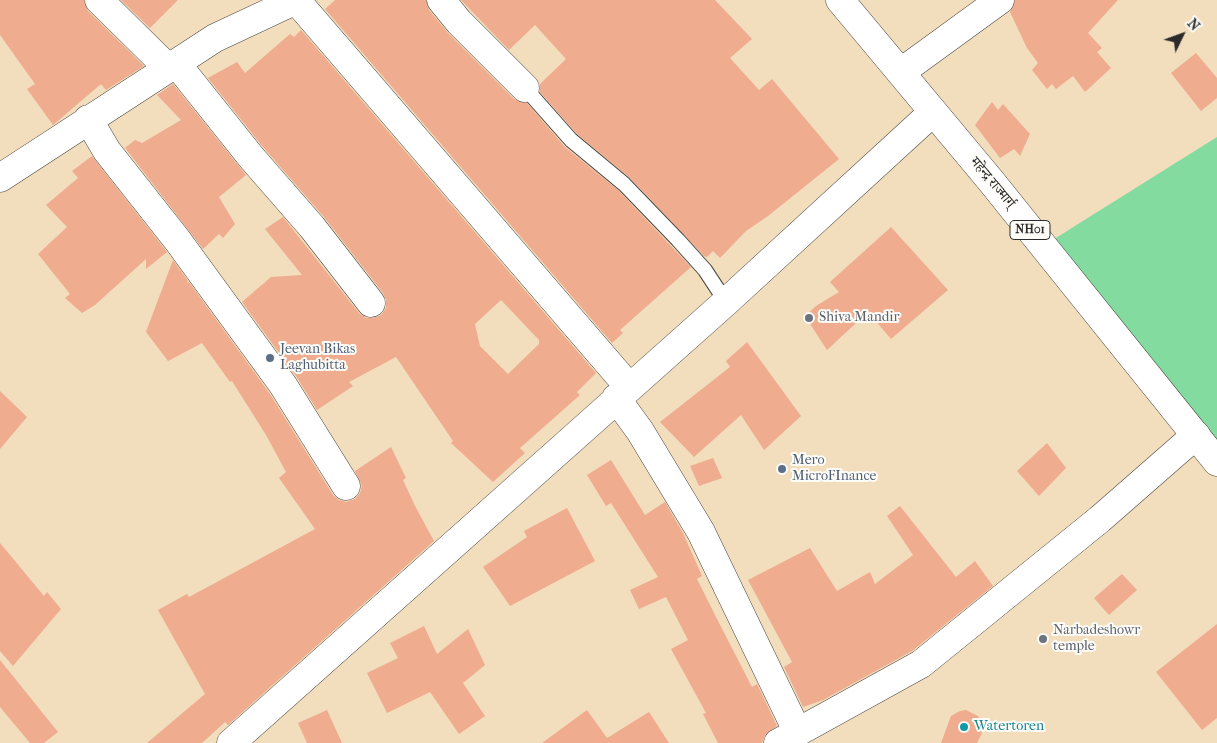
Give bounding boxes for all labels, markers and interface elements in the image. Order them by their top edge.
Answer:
north arrow [1157,10,1207,60]
text: N [1184,15,1203,34]
street label: महेन्द्र राज्मार्ग् [966,154,1018,212]
road number: NH01 [1010,220,1050,240]
place label: Shiva Mandir [819,310,899,326]
marker: Shiva Mandir [803,312,815,324]
place label: Jeevan Bikas Laghubitta [280,342,355,374]
marker: Jeevan Bikas Laghubitta [264,352,276,364]
place label: Mero MicroFInance [792,453,877,486]
marker: Mero MicroFInance [776,463,788,475]
place label: Narbadeshowr temple [1053,623,1140,656]
marker: Narbadeshowr temple [1037,633,1049,645]
place label: Watertoren [974,719,1044,735]
marker: Watertoren [958,721,970,733]

